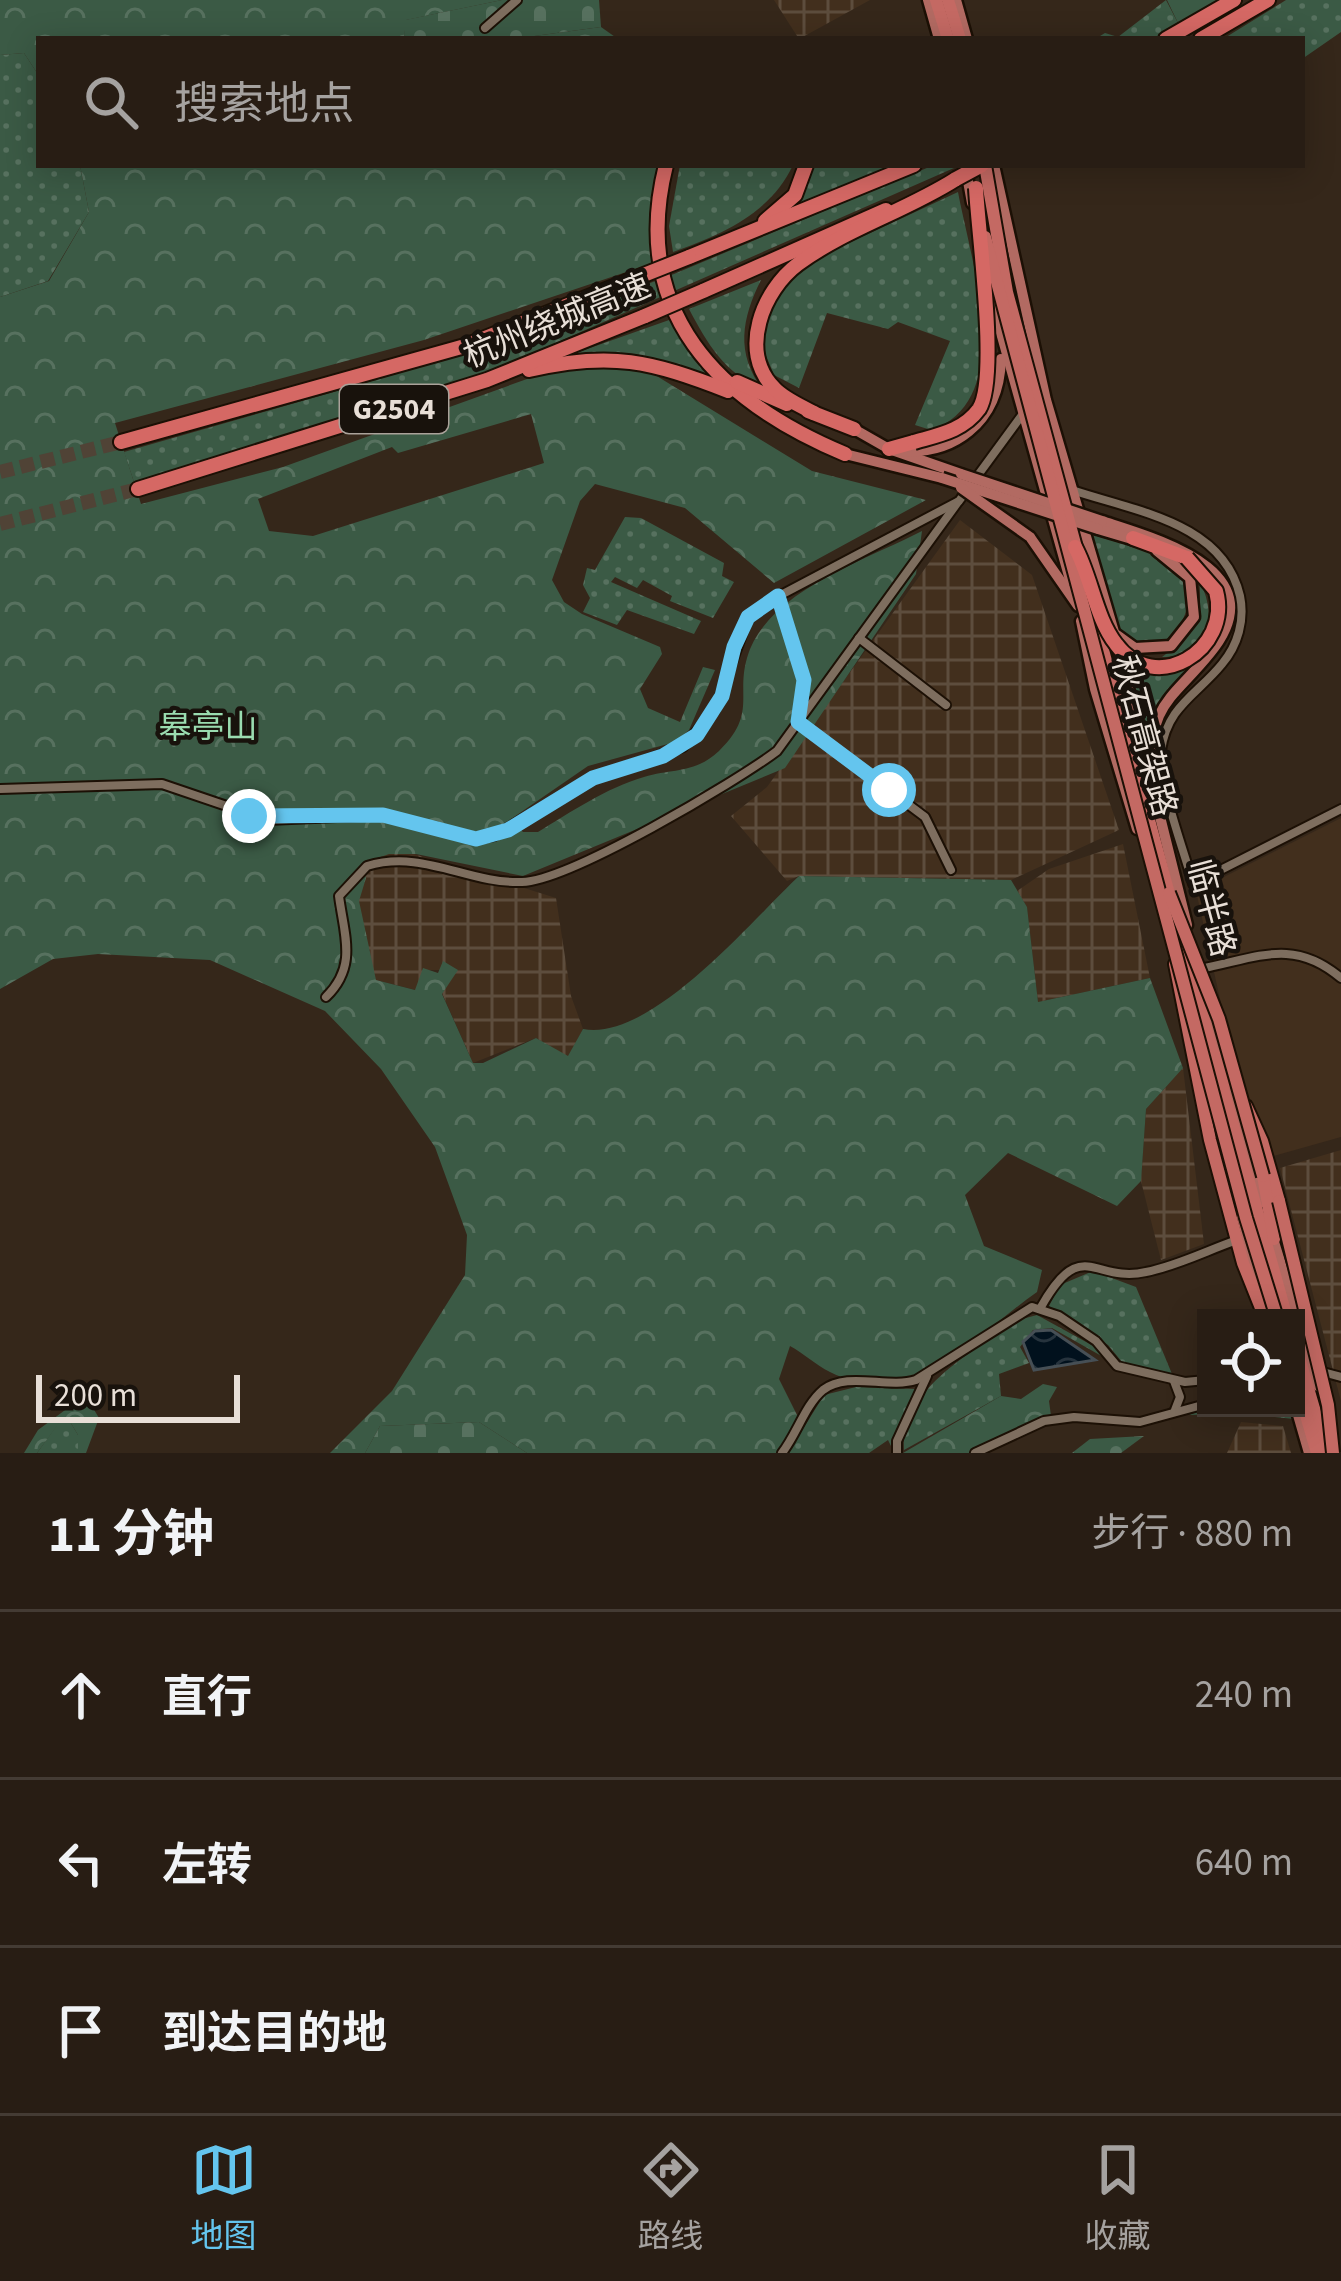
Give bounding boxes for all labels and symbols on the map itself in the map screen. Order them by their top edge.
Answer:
street label: 杭州绕城高速 [456,262,658,380]
road number: G2504 [340,385,448,433]
street label: 秋石高架路 [1100,650,1188,822]
park label: 皋亭山 [159,704,258,751]
route start [862,763,916,817]
route end [222,789,276,843]
street label: 临半路 [1175,854,1247,962]
scale bar [36,1369,240,1422]

